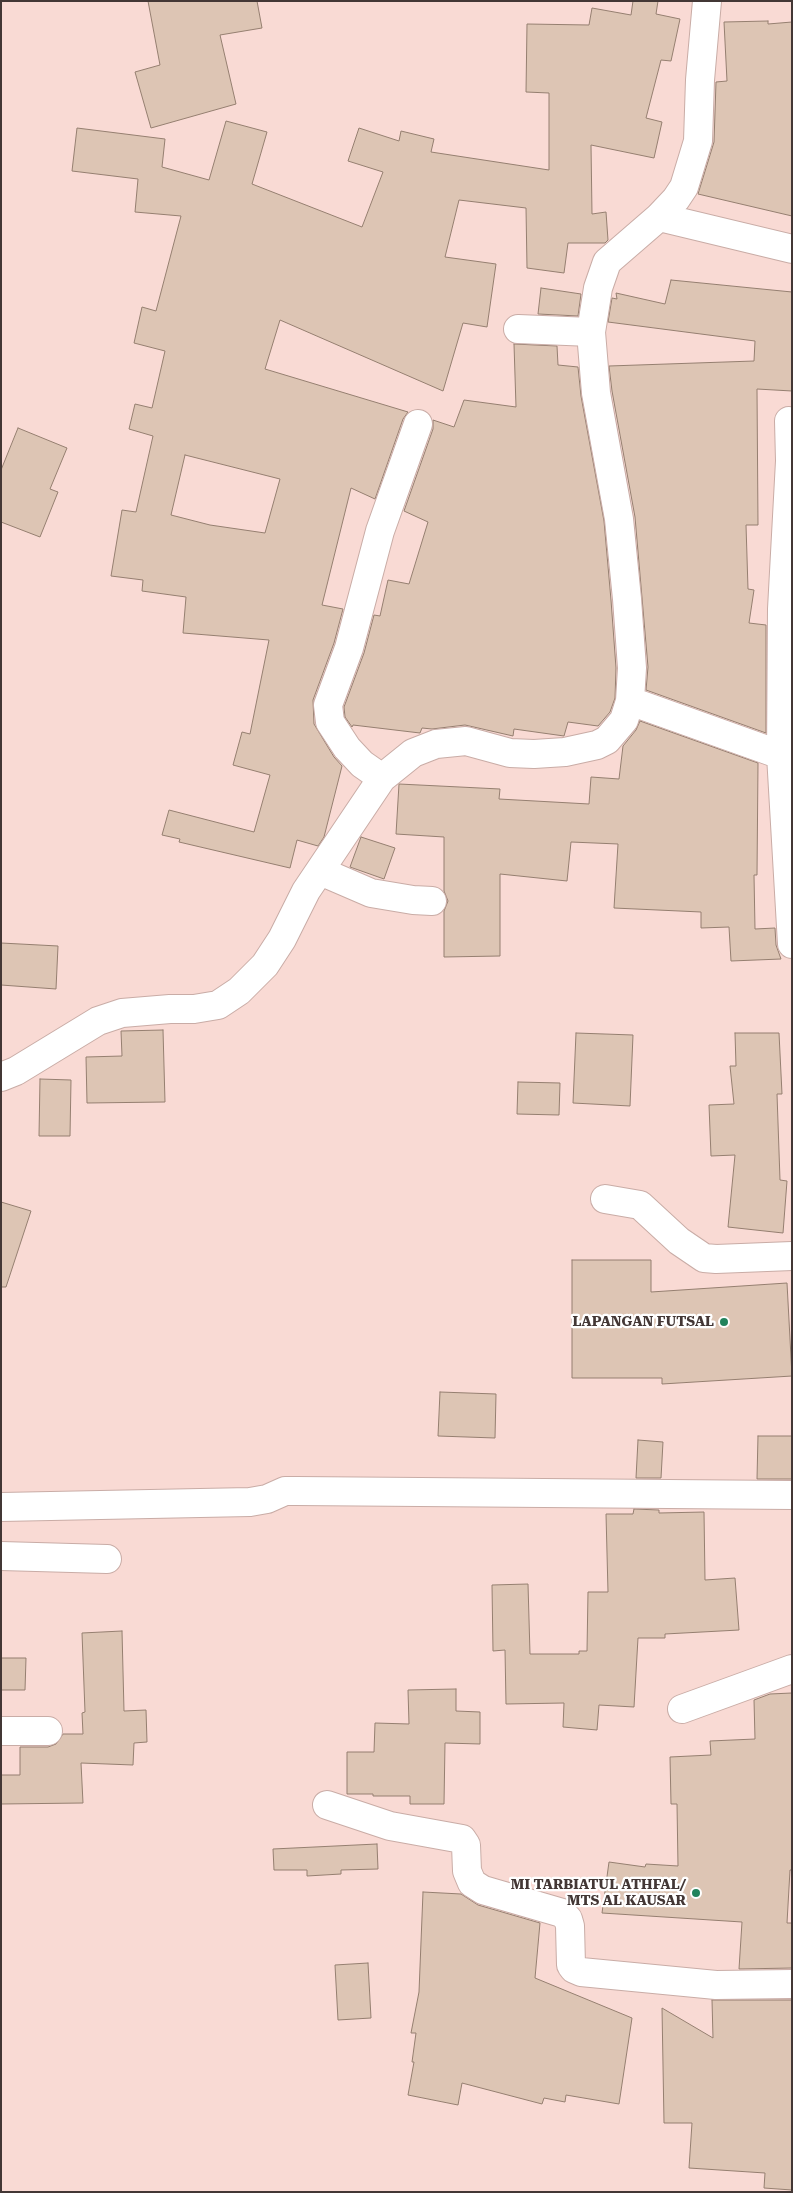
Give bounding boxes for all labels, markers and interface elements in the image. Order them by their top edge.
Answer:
place label: LAPANGAN FUTSAL [572,1314,714,1330]
marker: LAPANGAN FUTSAL [718,1316,730,1328]
place label: MI TARBIATUL ATHFAL/ MTS AL KAUSAR [511,1877,686,1910]
marker: MI TARBIATUL ATHFAL/ MTS AL KAUSAR [690,1887,702,1899]

